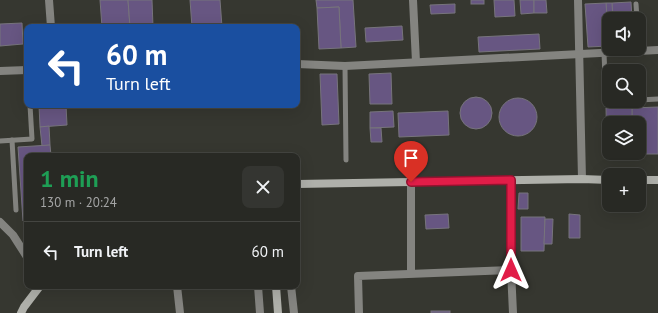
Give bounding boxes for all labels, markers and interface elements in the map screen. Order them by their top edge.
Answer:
map controls [602,12,646,212]
button: sound [602,12,646,56]
text: 60 m [106,36,167,73]
icon: left [40,40,92,92]
button: search [602,64,646,108]
text: Turn left [106,72,171,95]
button: layers [602,116,646,160]
pin [394,141,428,182]
icon: arrive [400,147,422,169]
text: 1 min [40,163,99,194]
button: close [242,166,284,208]
button: + [602,168,646,212]
text: 130 m · 20:24 [40,194,117,211]
icon: left [40,241,62,263]
text: Turn left [74,242,128,261]
text: 60 m [251,242,284,261]
position arrow [490,249,532,291]

